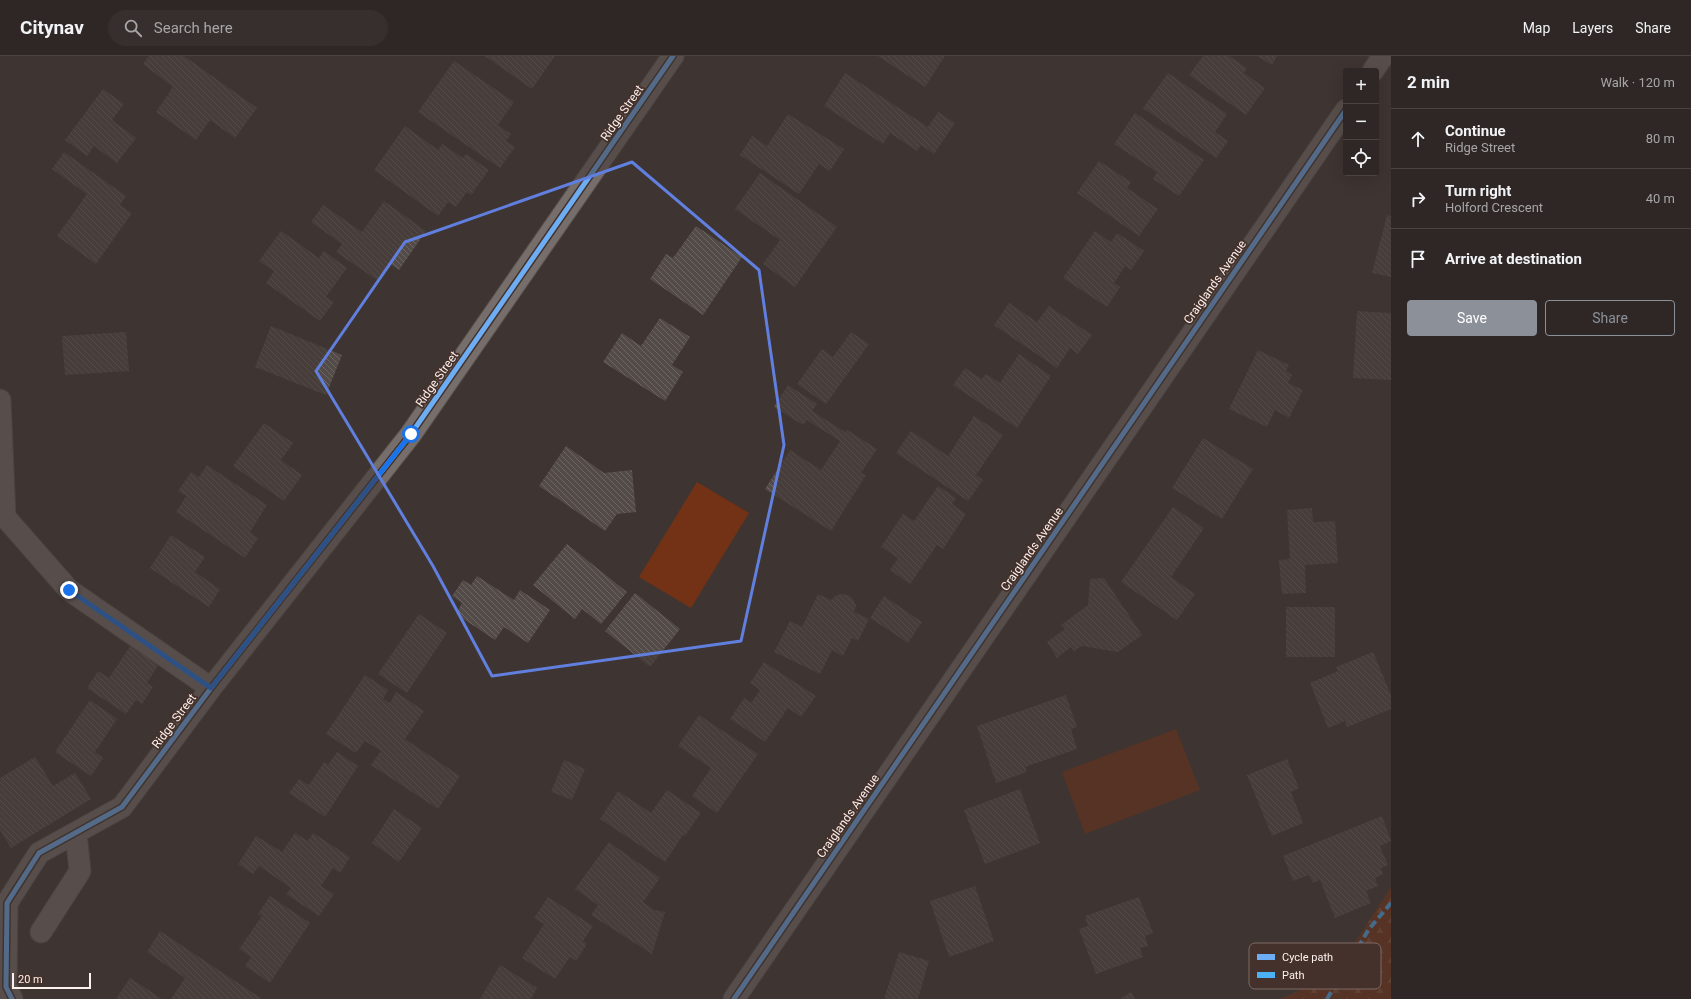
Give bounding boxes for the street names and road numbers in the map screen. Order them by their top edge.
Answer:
street label: Ridge Street [598,82,646,144]
street label: Craiglands Avenue [1181,237,1249,327]
street label: Ridge Street [413,348,461,410]
street label: Craiglands Avenue [998,504,1066,594]
street label: Ridge Street [149,691,199,751]
street label: Craiglands Avenue [814,771,882,861]

